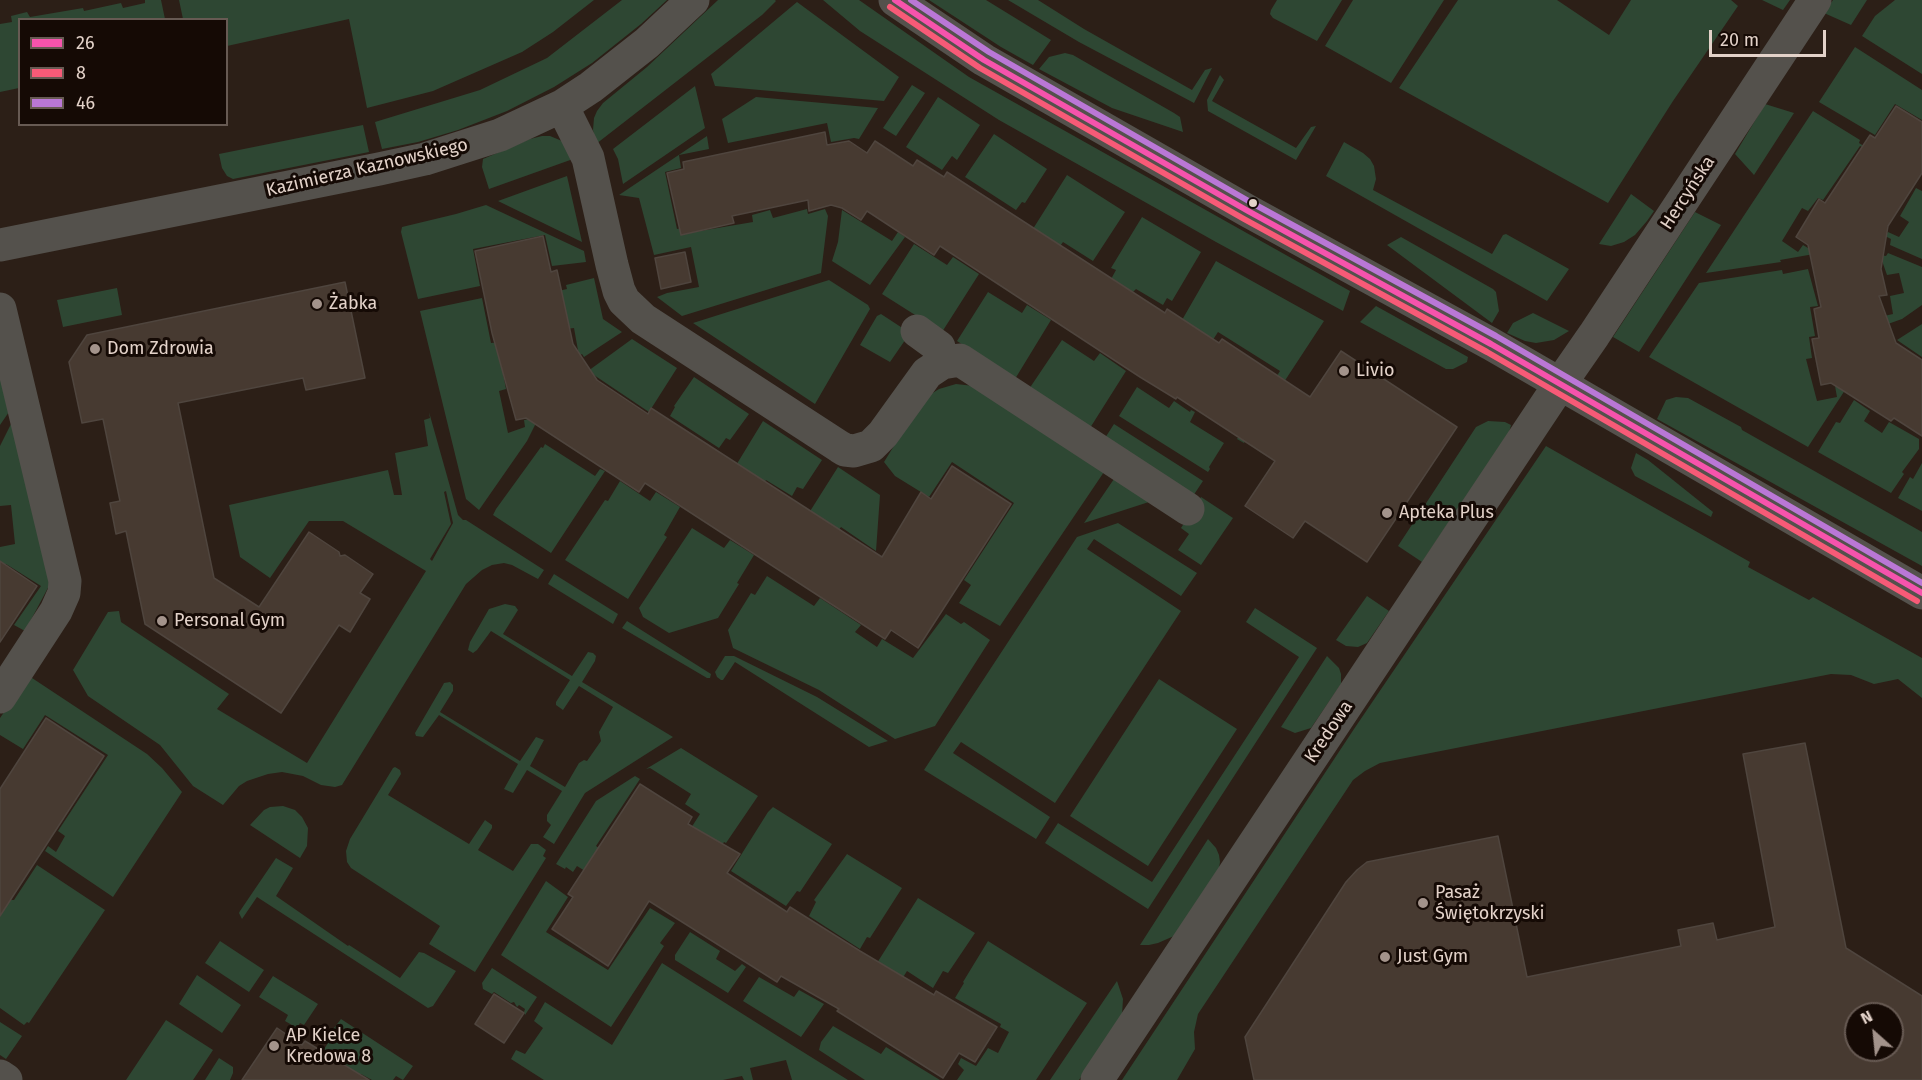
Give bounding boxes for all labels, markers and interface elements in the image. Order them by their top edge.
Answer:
legend [18,18,228,126]
scale bar [1712,18,1829,56]
text: 20 m [1720,29,1759,51]
text: 26 [76,32,95,54]
text: 8 [76,62,86,84]
text: 46 [76,92,95,114]
street label: Kazimierza Kaznowskiego [264,134,470,202]
street label: Hercyńska [1656,152,1720,234]
unlabelled marker [1247,197,1259,209]
place label: Żabka [329,293,377,315]
marker: Żabka [310,297,324,311]
place label: Dom Zdrowia [107,338,214,360]
marker: Dom Zdrowia [88,342,102,356]
place label: Livio [1356,360,1394,382]
marker: Livio [1337,364,1351,378]
place label: Apteka Plus [1399,502,1494,524]
marker: Apteka Plus [1380,506,1394,520]
place label: Personal Gym [174,610,285,632]
marker: Personal Gym [155,614,169,628]
street label: Kredowa [1300,697,1358,767]
place label: Pasaż Świętokrzyski [1435,882,1545,924]
marker: Pasaż Świętokrzyski [1416,896,1430,910]
place label: Just Gym [1397,946,1468,968]
marker: Just Gym [1378,950,1392,964]
north arrow [1844,1002,1904,1062]
text: N [1857,1006,1876,1028]
place label: AP Kielce Kredowa 8 [286,1025,371,1068]
marker: AP Kielce Kredowa 8 [267,1039,281,1053]

